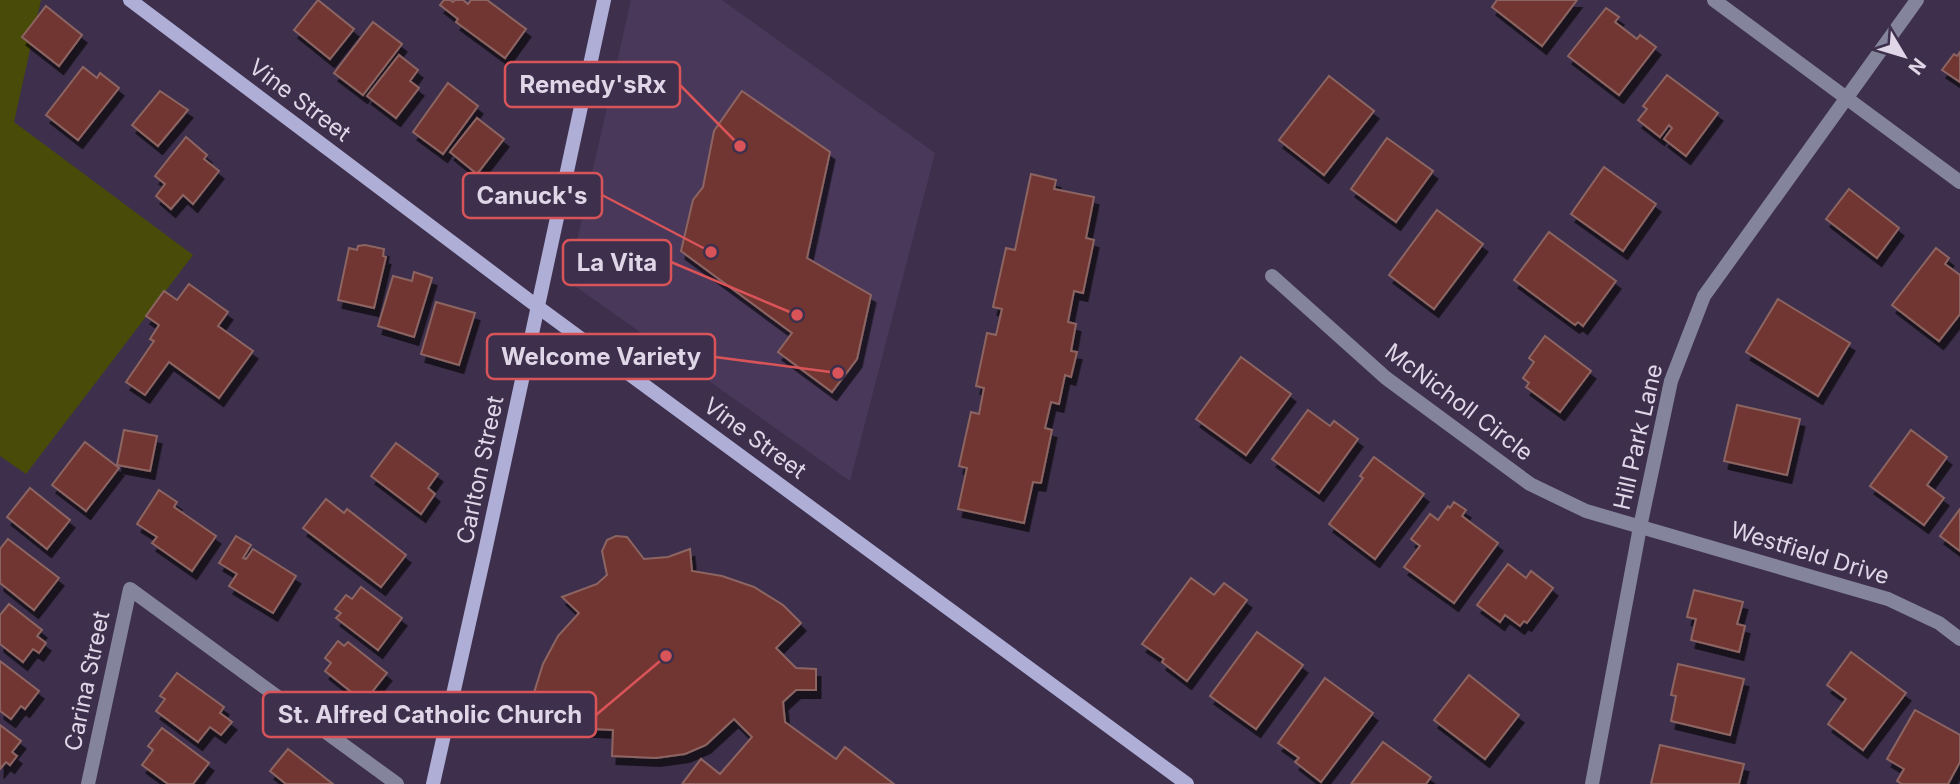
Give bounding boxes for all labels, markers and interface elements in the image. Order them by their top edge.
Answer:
north arrow [1869,21,1939,91]
street label: Vine Street [244,53,357,148]
text: N [1903,53,1931,79]
callout: Remedy'sRx [505,62,680,107]
text: Remedy'sRx [520,70,667,99]
callout: Canuck's [463,173,602,218]
text: Canuck's [477,181,588,210]
callout: La Vita [563,240,671,285]
text: La Vita [577,248,657,277]
callout: Welcome Variety [487,334,715,379]
street label: McNicholl Circle [1380,337,1538,467]
text: Welcome Variety [501,342,702,371]
street label: Hill Park Lane [1608,361,1668,513]
street label: Vine Street [698,391,812,485]
street label: Carlton Street [451,393,509,547]
street label: Westfield Drive [1727,516,1893,590]
street label: Carina Street [59,608,116,753]
callout: St. Alfred Catholic Church [263,692,596,737]
text: St. Alfred Catholic Church [278,700,582,729]

